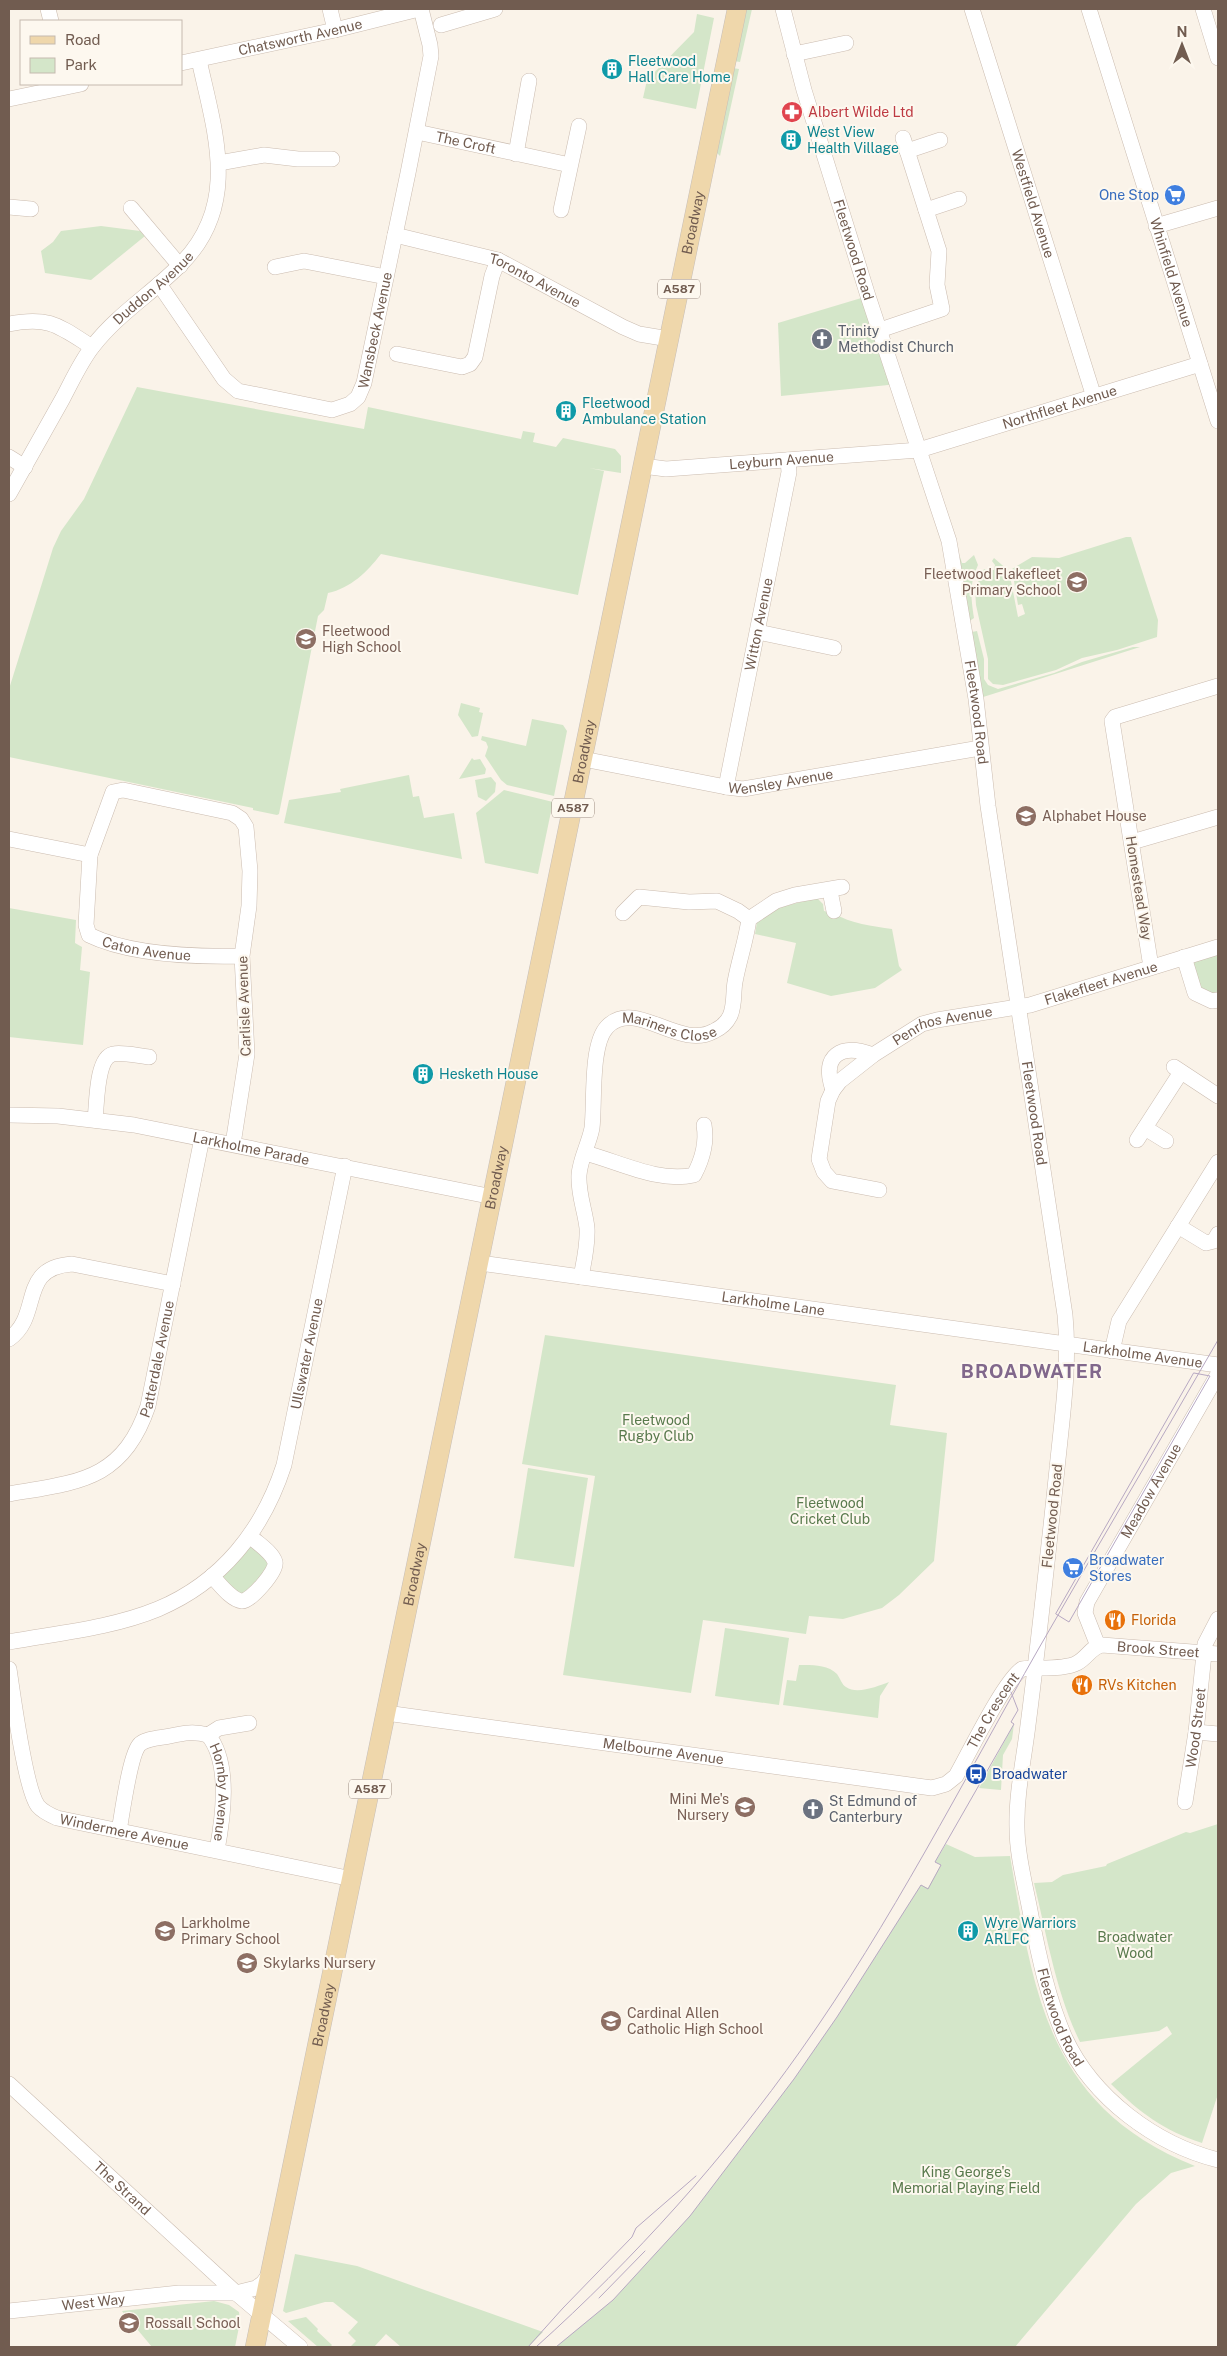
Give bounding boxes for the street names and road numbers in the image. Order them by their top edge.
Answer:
street label: Chatsworth Avenue [237,15,364,59]
street label: The Croft [434,128,497,157]
street label: Westfield Avenue [1009,147,1058,260]
street label: Broadway [679,189,707,256]
street label: Fleetwood Road [830,197,877,302]
street label: Whinfield Avenue [1147,216,1196,329]
street label: Duddon Avenue [110,248,197,328]
street label: Toronto Avenue [488,250,583,311]
street label: Wansbeck Avenue [355,271,395,390]
road number: A587 [658,280,700,298]
street label: Northfleet Avenue [1000,382,1119,432]
street label: Leyburn Avenue [729,448,834,472]
street label: Witton Avenue [741,576,776,672]
street label: Fleetwood Road [962,659,991,765]
street label: Broadway [570,718,598,785]
street label: Wensley Avenue [727,766,834,797]
road number: A587 [552,798,594,818]
street label: Homestead Way [1123,835,1155,942]
street label: Caton Avenue [100,933,191,963]
street label: Carlisle Avenue [234,955,254,1057]
street label: Flakefleet Avenue [1043,958,1159,1008]
street label: Penrhos Avenue [889,1003,994,1049]
street label: Mariners Close [622,1010,720,1044]
street label: Fleetwood Road [1019,1060,1050,1166]
street label: Larkholme Parade [192,1129,311,1168]
street label: Broadway [482,1144,511,1211]
street label: Larkholme Lane [721,1288,826,1319]
street label: Ullswater Avenue [288,1297,326,1411]
street label: Patterdale Avenue [137,1299,177,1420]
street label: Larkholme Avenue [1082,1338,1204,1371]
street label: Meadow Avenue [1117,1440,1184,1541]
street label: Fleetwood Road [1039,1463,1065,1569]
street label: Broadway [400,1541,429,1607]
street label: Brook Street [1116,1638,1200,1661]
street label: The Crescent [964,1669,1022,1751]
street label: Wood Street [1182,1687,1209,1769]
street label: Melbourne Avenue [602,1735,725,1767]
street label: Hornby Avenue [207,1740,231,1843]
road number: A587 [349,1780,391,1798]
street label: Windermere Avenue [58,1811,190,1853]
street label: Fleetwood Road [1034,1966,1087,2070]
street label: Broadway [309,1981,338,2048]
street label: The Strand [91,2158,154,2218]
street label: West Way [61,2291,127,2313]

